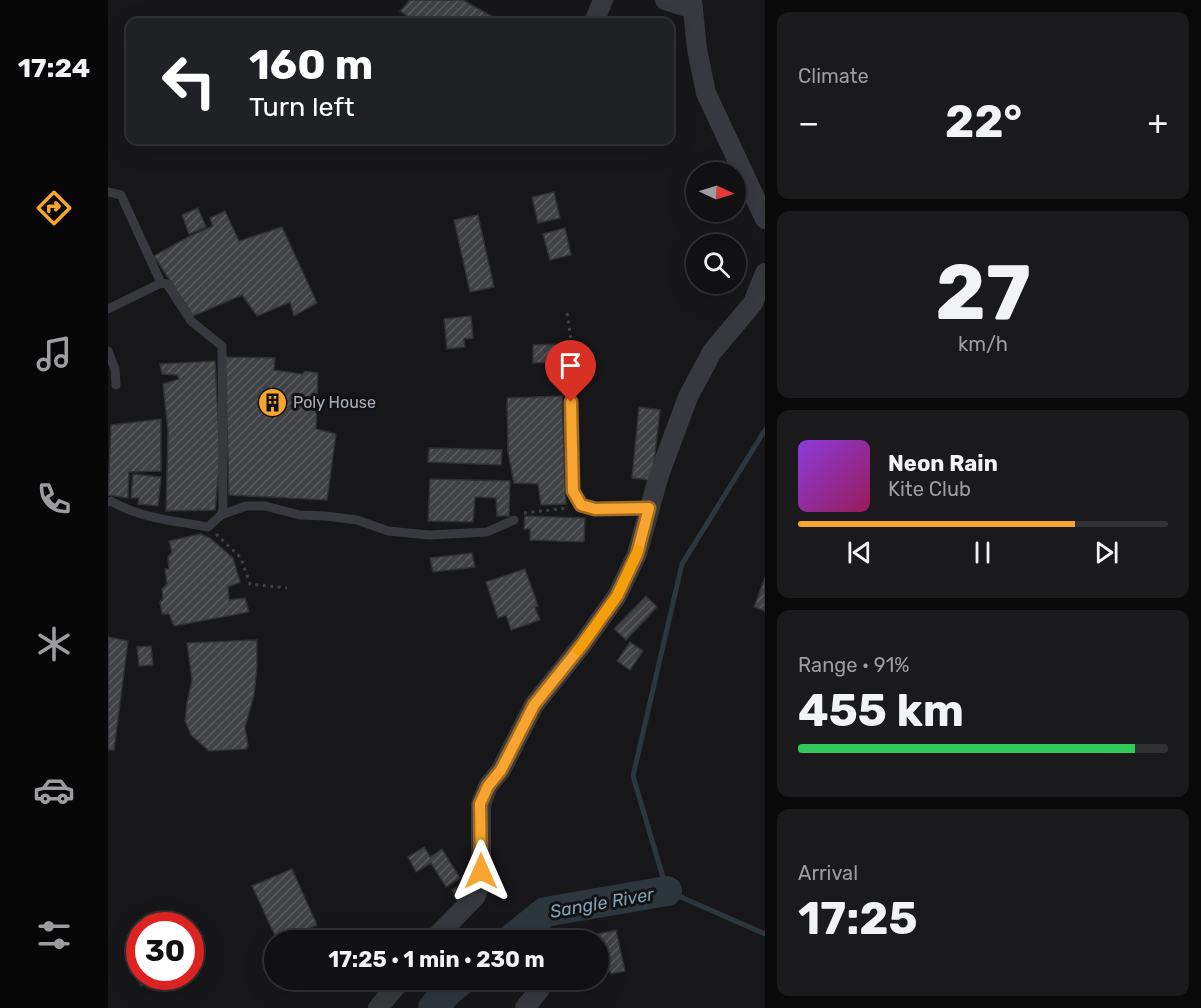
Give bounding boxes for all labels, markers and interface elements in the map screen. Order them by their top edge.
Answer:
text: 160 m [249,40,373,90]
icon: left [150,42,228,120]
text: 17:24 [18,52,90,84]
text: Climate [798,64,869,88]
text: Turn left [249,91,354,123]
text: 22° [945,95,1022,148]
text: − [798,103,819,142]
text: + [1147,103,1168,142]
north arrow [686,162,746,222]
map controls [686,162,746,294]
icon: directions [33,187,75,229]
button: search [686,234,746,294]
text: 27 [935,246,1031,339]
text: km/h [958,332,1008,356]
icon: music [33,333,75,375]
pin [545,340,596,402]
icon: arrive [554,349,587,382]
building icon: Poly House [256,386,288,418]
place label: Poly House [293,393,376,412]
text: Neon Rain [888,450,998,477]
text: Kite Club [888,477,971,501]
icon: phone [33,478,75,520]
icon: previous [843,536,876,569]
icon: pause [966,536,999,569]
icon: next [1090,536,1123,569]
icon: climate [33,623,75,665]
text: Range · 91% [798,653,909,677]
text: 455 km [798,684,964,737]
icon: car [33,769,75,811]
position arrow [449,839,513,903]
text: Arrival [798,861,858,885]
water label: Sangle River [548,883,657,923]
text: 17:25 [798,892,918,945]
speed limit sign: 30 [126,912,204,990]
icon: filters [33,914,75,956]
text: 17:25 · 1 min · 230 m [328,946,545,973]

